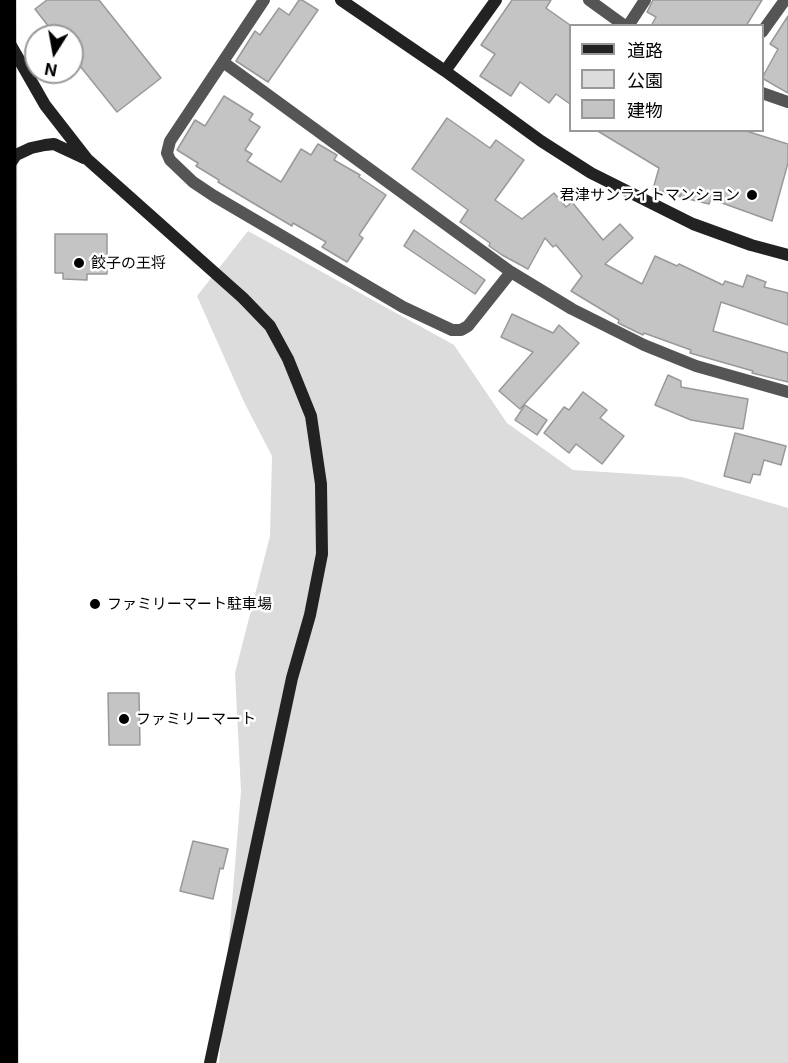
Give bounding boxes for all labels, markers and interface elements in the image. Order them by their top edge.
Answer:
north arrow [24,24,84,84]
legend [569,24,764,132]
text: 道路 [627,40,663,61]
text: N [43,59,59,81]
text: 公園 [627,70,663,91]
text: 建物 [627,100,663,121]
place label: 君津サンライトマンション [560,186,740,204]
marker: 君津サンライトマンション [745,188,759,202]
place label: 餃子の王将 [91,254,166,272]
marker: 餃子の王将 [72,256,86,270]
place label: ファミリーマート駐車場 [107,595,272,613]
marker: ファミリーマート駐車場 [88,597,102,611]
place label: ファミリーマート [136,710,256,728]
marker: ファミリーマート [117,712,131,726]

